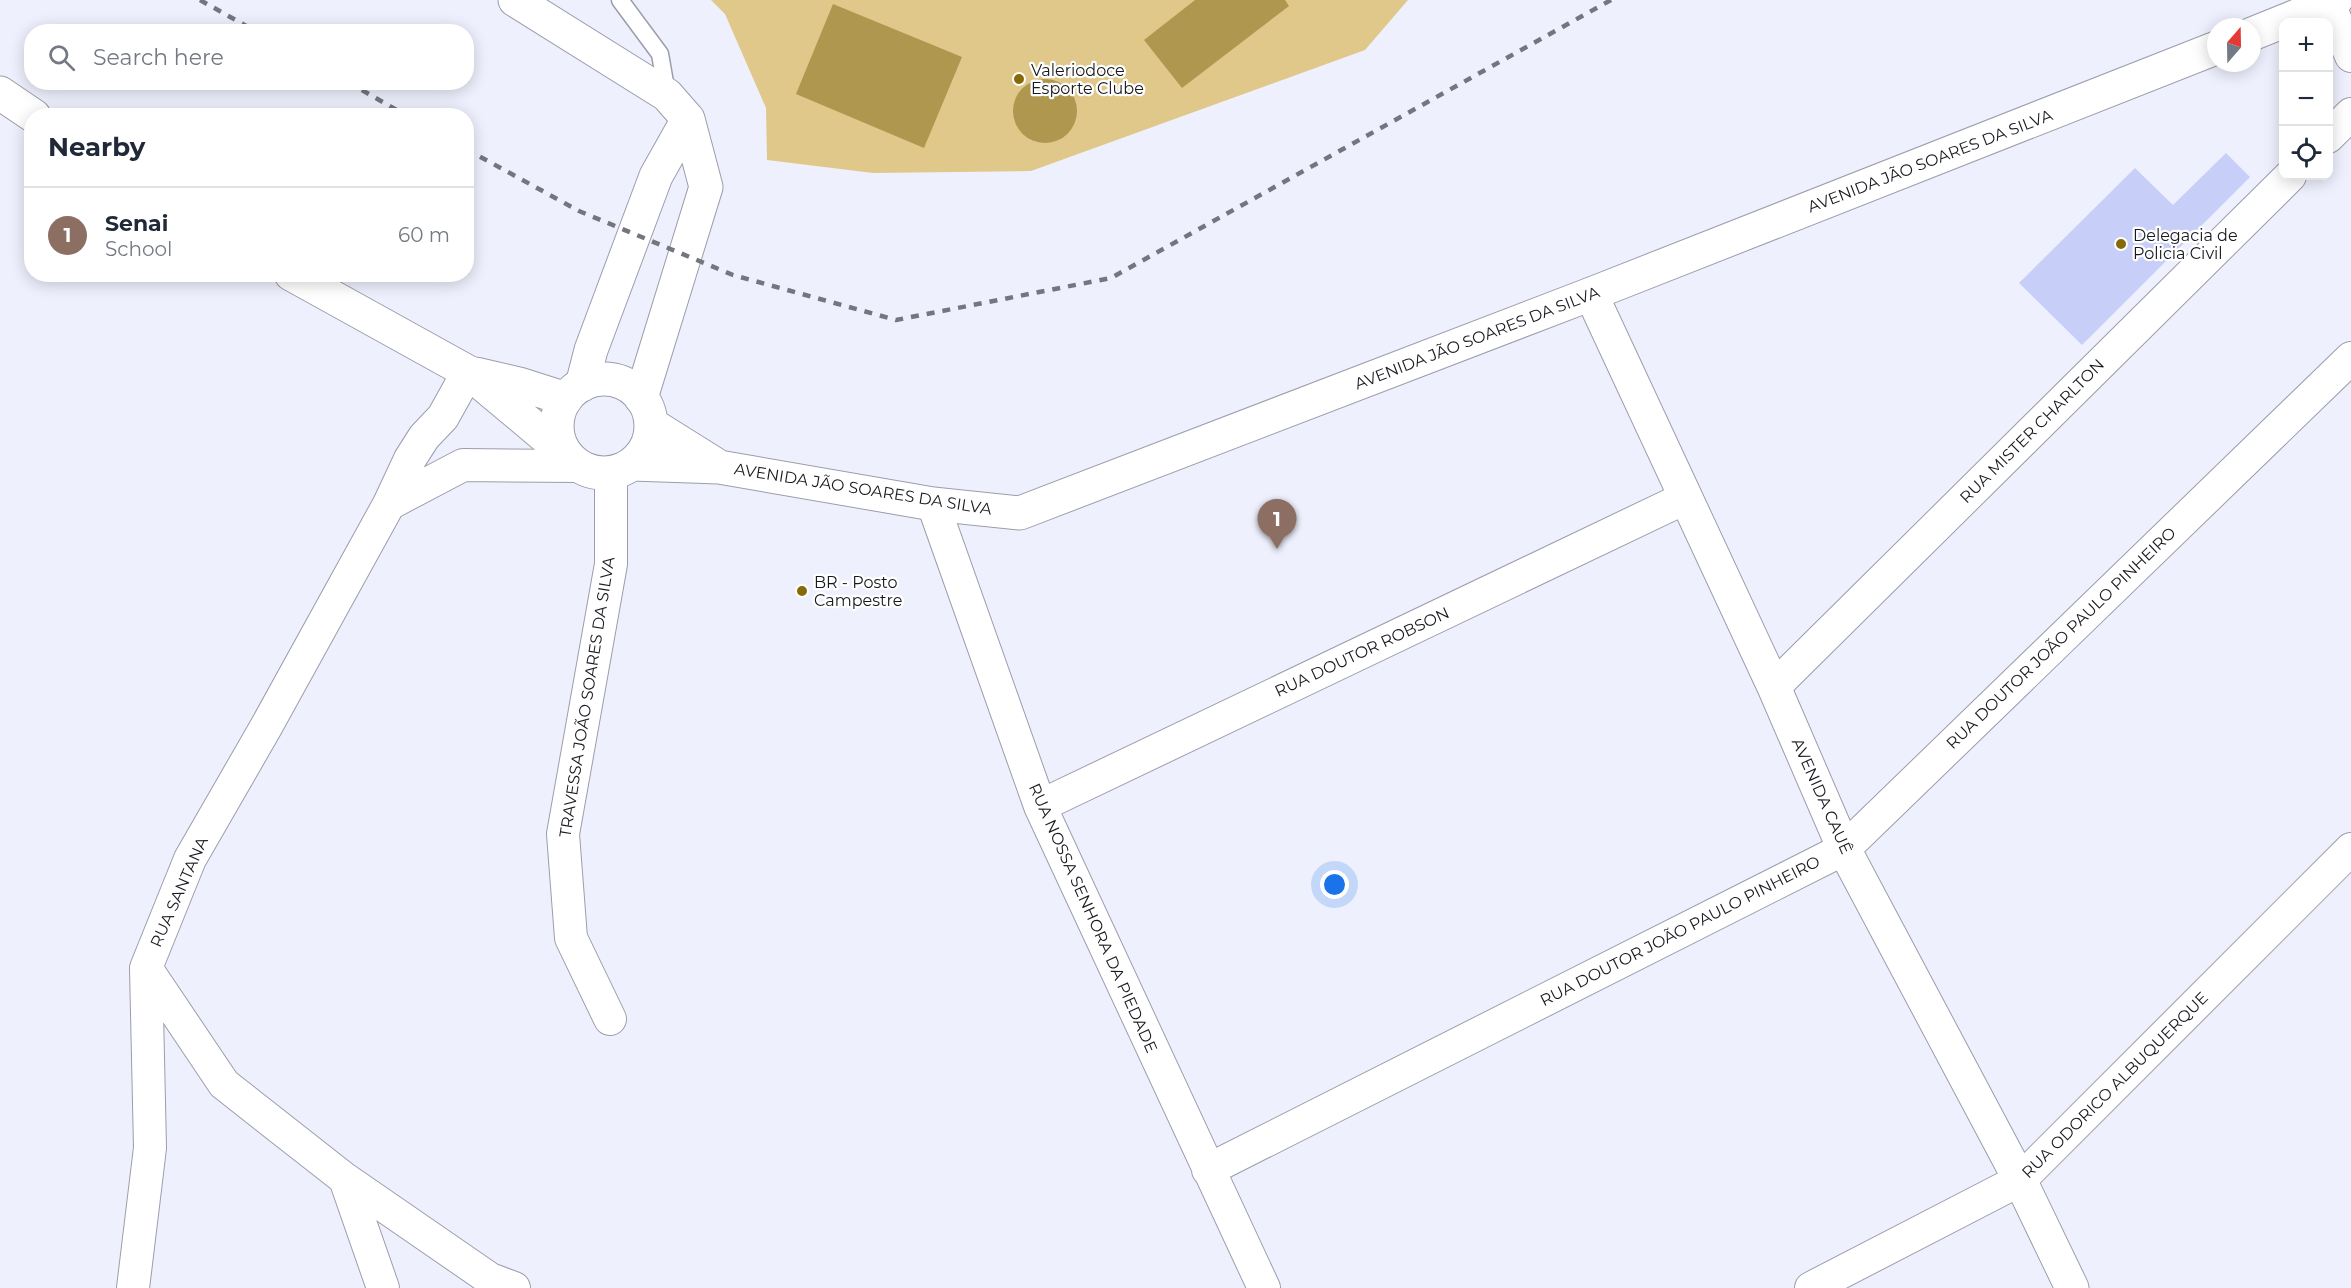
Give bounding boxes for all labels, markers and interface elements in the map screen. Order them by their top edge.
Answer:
north arrow [2207,18,2261,72]
map controls [2279,18,2333,180]
button: + [2279,18,2333,72]
search box [24,24,474,90]
icon: search [45,41,78,74]
text: Search here [93,44,224,71]
place label: Valeriodoce Esporte Clube [1031,61,1144,98]
marker: Valeriodoce Esporte Clube [1012,72,1026,86]
button: − [2279,72,2333,126]
street label: AVENIDA JÃO SOARES DA SILVA [1805,105,2056,217]
button: locate [2279,126,2333,180]
text: Nearby [48,131,145,163]
text: Senai [105,210,168,237]
text: 1 [64,223,71,247]
text: 60 m [398,223,450,247]
place label: Delegacia de Policia Civil [2133,226,2238,263]
text: School [105,237,172,261]
marker: Delegacia de Policia Civil [2114,237,2128,251]
street label: AVENIDA JÃO SOARES DA SILVA [1352,282,1603,394]
street label: RUA MISTER CHARLTON [1956,355,2108,507]
street label: AVENIDA JÃO SOARES DA SILVA [733,459,994,519]
pin: 1 [1258,500,1296,549]
street label: RUA DOUTOR JOÃO PAULO PINHEIRO [1942,523,2180,753]
street label: TRAVESSA JOÃO SOARES DA SILVA [555,555,619,839]
place label: BR - Posto Campestre [814,573,902,610]
marker: BR - Posto Campestre [795,584,809,598]
street label: RUA DOUTOR ROBSON [1272,603,1452,701]
street label: AVENIDA CAUÊ [1788,735,1856,857]
street label: RUA NOSSA SENHORA DA PIEDADE [1025,780,1161,1056]
street label: RUA SANTANA [146,833,212,950]
street label: RUA DOUTOR JOÃO PAULO PINHEIRO [1537,852,1823,1010]
your location [1320,870,1349,899]
street label: RUA ODORICO ALBUQUERQUE [2018,988,2212,1182]

